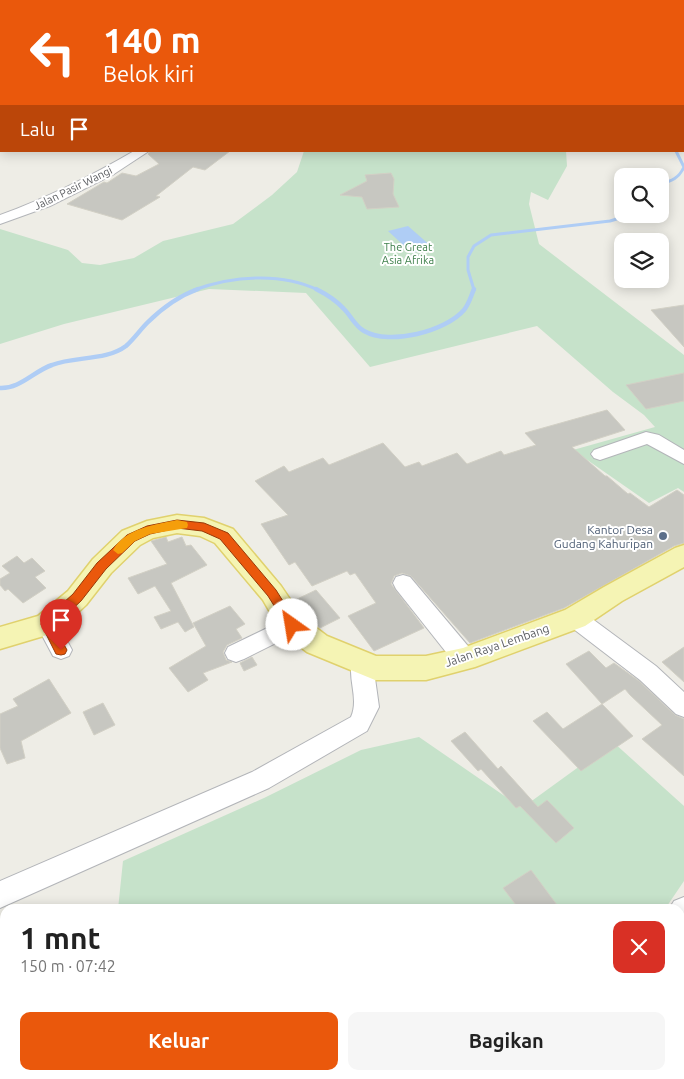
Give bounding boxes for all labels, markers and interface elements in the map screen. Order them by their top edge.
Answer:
icon: left [20,20,85,85]
text: 140 m [103,20,201,60]
text: Belok kiri [103,61,194,86]
icon: arrive [65,115,93,143]
text: Lalu [20,118,55,140]
street label: Jalan Pasir Wangi [32,164,114,212]
map controls [614,168,669,288]
button: search [614,168,669,223]
button: layers [614,233,669,288]
park label: The Great Asia Afrika [382,241,434,266]
place label: Kantor Desa Gudang Kahuripan [554,523,653,550]
marker: Kantor Desa Gudang Kahuripan [657,530,669,542]
position arrow [265,598,317,650]
pin [40,599,82,650]
icon: arrive [47,606,75,634]
street label: Jalan Raya Lembang [443,621,551,669]
text: 1 mnt [20,921,100,955]
button: close [613,921,665,973]
text: 150 m · 07:42 [20,957,116,975]
button: Keluar [20,1012,338,1070]
button: Bagikan [348,1012,665,1070]

